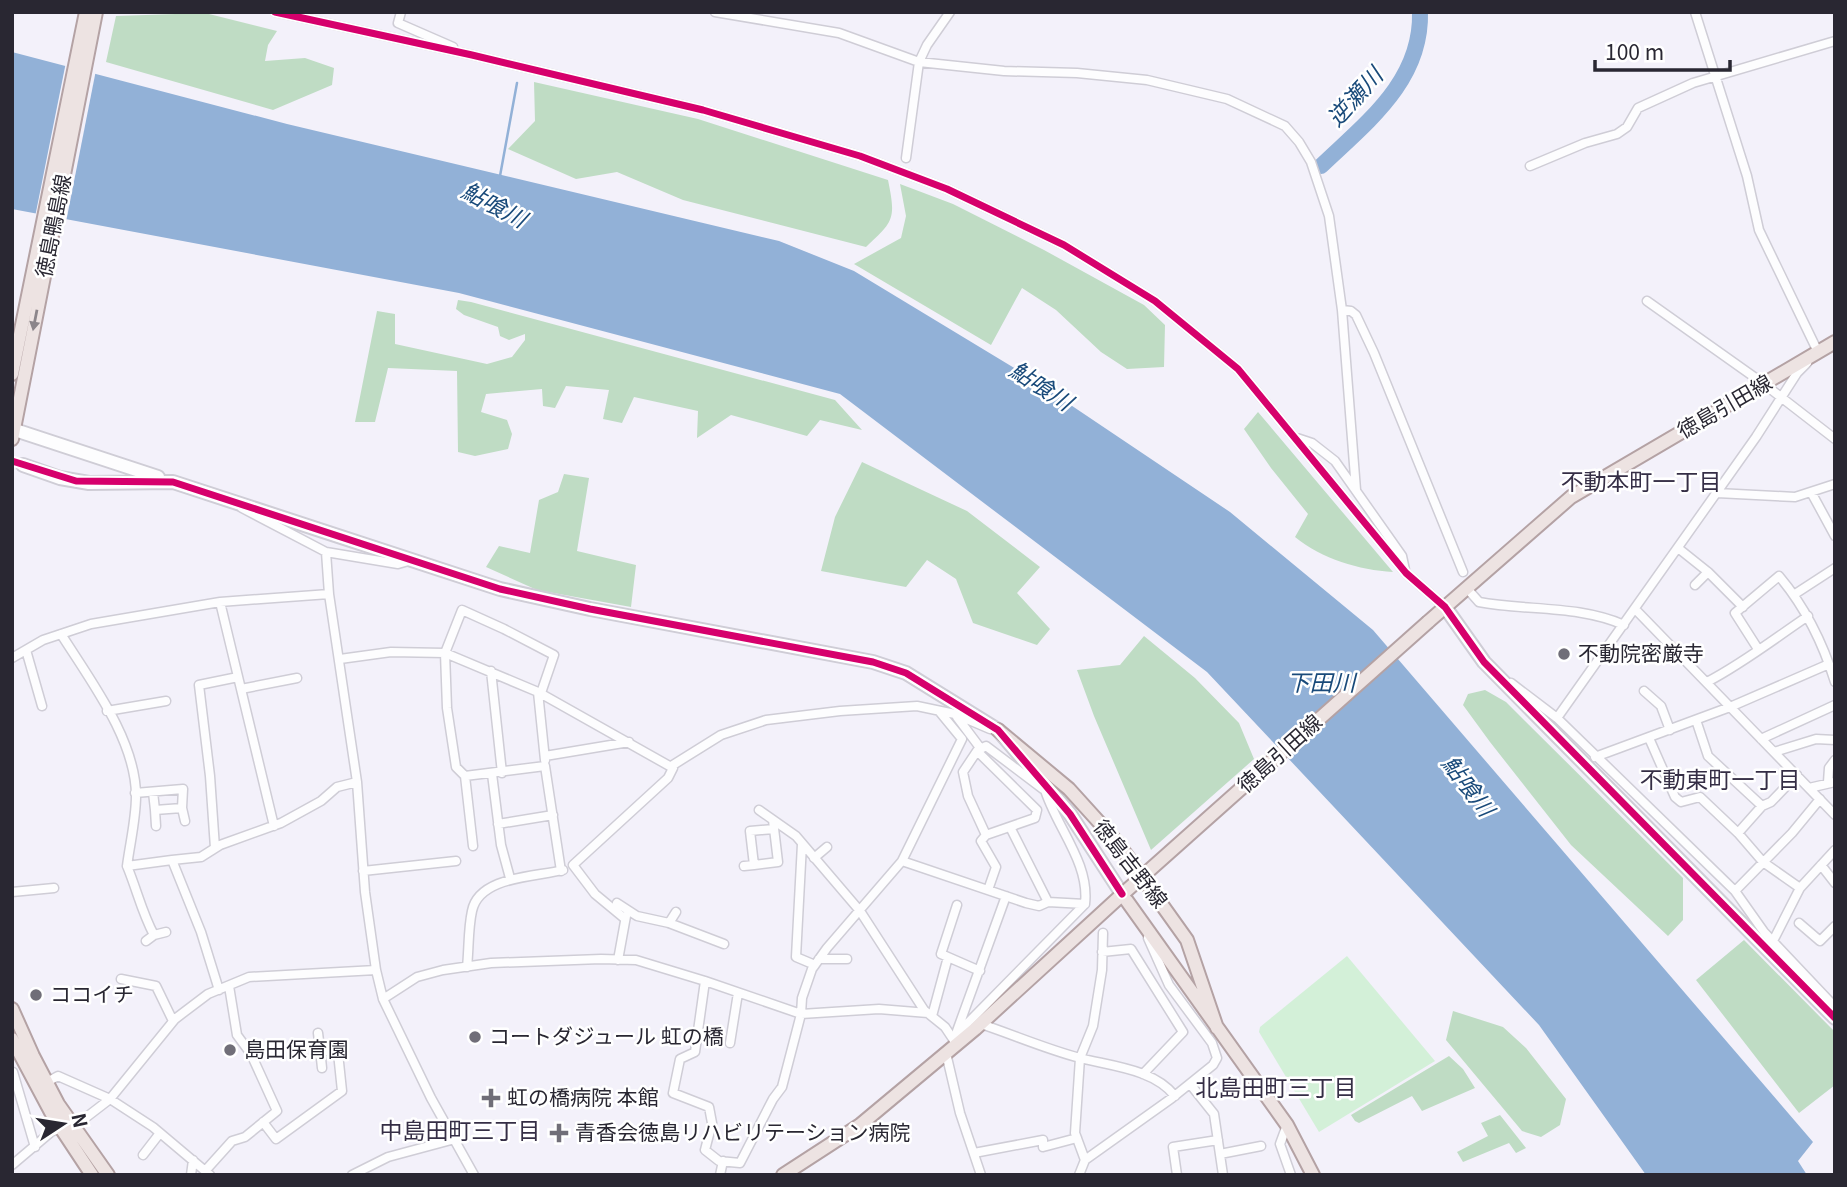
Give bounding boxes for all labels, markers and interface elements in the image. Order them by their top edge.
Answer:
scale bar [1595,28,1730,72]
text: 100 m [1605,36,1664,66]
water label: 逆瀬川 [1318,56,1391,133]
street label: 徳島鴨島線 [27,171,77,280]
water label: 鮎喰川 [456,172,536,236]
one-way arrow [30,309,41,331]
water label: 鮎喰川 [1004,351,1083,419]
street label: 徳島引田線 [1671,366,1777,445]
district label: 不動本町一丁目 [1561,463,1722,497]
place label: 不動院密厳寺 [1578,637,1704,667]
marker: 不動院密厳寺 [1556,646,1572,662]
water label: 下田川 [1287,664,1359,698]
street label: 徳島引田線 [1230,706,1328,799]
water label: 鮎喰川 [1435,747,1506,825]
district label: 不動東町一丁目 [1640,761,1801,795]
street label: 徳島吉野線 [1087,812,1176,913]
place label: ココイチ [50,978,134,1008]
marker: ココイチ [28,987,44,1003]
place label: コートダジュール 虹の橋 [489,1020,724,1050]
marker: コートダジュール 虹の橋 [467,1029,483,1045]
place label: 島田保育園 [244,1033,349,1063]
marker: 島田保育園 [222,1042,238,1058]
district label: 北島田町三丁目 [1196,1069,1357,1103]
place label: 虹の橋病院 本館 [507,1081,659,1111]
marker: 虹の橋病院 本館 [481,1088,501,1108]
north arrow [28,1089,98,1159]
text: N [66,1110,96,1130]
district label: 中島田町三丁目 [380,1112,541,1146]
place label: 青香会徳島リハビリテーション病院 [575,1116,911,1146]
marker: 青香会徳島リハビリテーション病院 [549,1123,569,1143]

